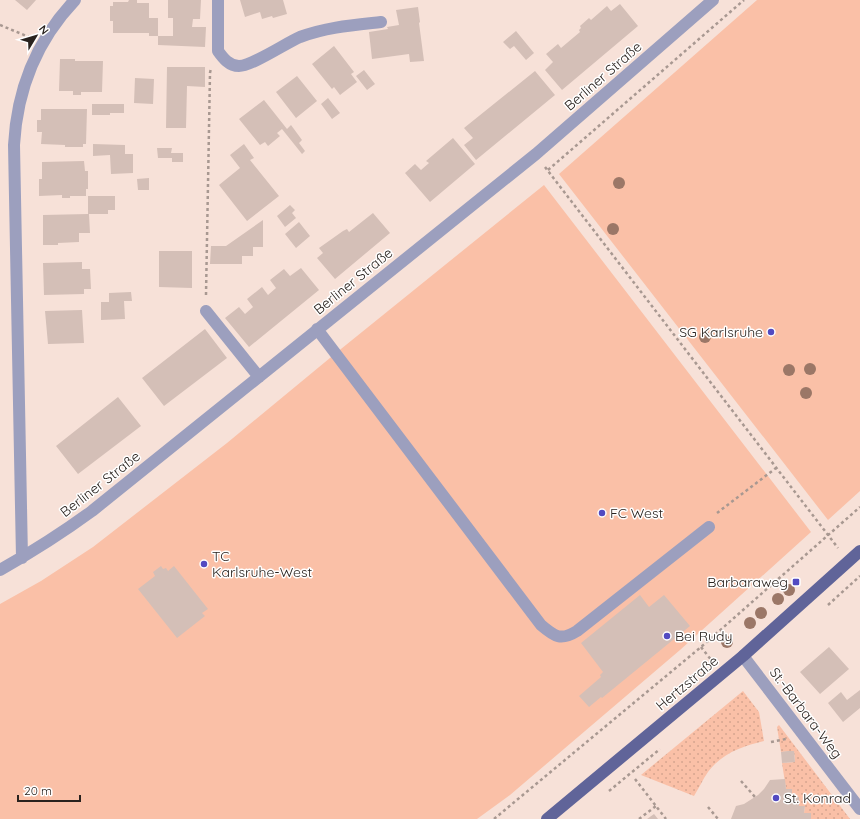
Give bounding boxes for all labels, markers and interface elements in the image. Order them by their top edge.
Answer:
north arrow [16,16,56,56]
text: N [36,22,52,37]
street label: Berliner Straße [561,37,645,114]
street label: Berliner Straße [310,244,396,318]
place label: SG Karlsruhe [679,323,763,341]
marker: SG Karlsruhe [766,327,776,337]
street label: Berliner Straße [56,447,144,521]
place label: FC West [610,504,664,522]
marker: FC West [597,508,607,518]
place label: TC Karlsruhe-West [212,547,313,581]
marker: TC Karlsruhe-West [199,559,209,569]
place label: Barbaraweg [707,573,788,591]
marker: Barbaraweg [791,577,801,587]
place label: Bei Rudy [675,627,732,645]
marker: Bei Rudy [662,631,672,641]
street label: Hertzstraße [652,652,722,714]
street label: St.-Barbara-Weg [766,664,846,762]
scale bar [18,777,80,803]
text: 20 m [24,783,52,798]
place label: St. Konrad [784,789,851,807]
marker: St. Konrad [771,793,781,803]

